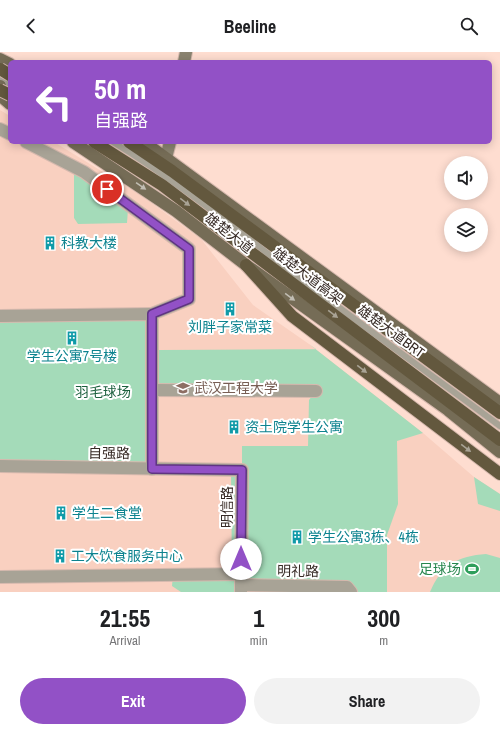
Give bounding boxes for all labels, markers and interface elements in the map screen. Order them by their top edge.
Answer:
text: Beeline [224,14,276,39]
icon: back [20,15,42,37]
icon: search [458,15,480,37]
text: 50 m [94,70,146,108]
icon: left [28,76,80,128]
text: 自强路 [94,108,148,133]
map controls [444,156,488,252]
button: sound [444,156,488,200]
pin [90,172,124,206]
icon: arrive [96,178,118,200]
one-way arrow [135,182,146,190]
one-way arrow [179,198,190,206]
button: layers [444,208,488,252]
street label: 雄楚大道 [201,209,257,257]
place label: 科教大楼 [61,234,117,252]
building icon: 科教大楼 [42,235,58,251]
street label: 雄楚大道高架 [269,244,347,308]
one-way arrow [285,293,295,301]
building icon: 刘胖子家常菜 [222,301,238,317]
street label: 雄楚大道BRT [354,301,428,361]
one-way arrow [328,310,339,319]
place label: 刘胖子家常菜 [188,318,272,336]
building icon: 学生公寓7号楼 [64,330,80,346]
place label: 学生公寓7号楼 [27,347,117,365]
one-way arrow [357,365,368,373]
place label: 武汉工程大学 [194,379,278,397]
school or university icon: 武汉工程大学 [175,380,191,396]
park label: 羽毛球场 [75,383,131,401]
place label: 资土院学生公寓 [245,418,343,436]
building icon: 资土院学生公寓 [226,419,242,435]
street label: 自强路 [88,444,130,462]
one-way arrow [461,444,471,452]
street label: 明信路 [218,486,236,528]
place label: 学生二食堂 [72,504,142,522]
building icon: 学生二食堂 [53,505,69,521]
place label: 学生公寓3栋、4栋 [308,528,419,546]
building icon: 学生公寓3栋、4栋 [289,529,305,545]
position arrow [220,538,262,580]
place label: 工大饮食服务中心 [71,547,183,565]
building icon: 工大饮食服务中心 [52,548,68,564]
place label: 足球场 [419,560,461,578]
sports icon: 足球场 [464,561,480,577]
street label: 明礼路 [277,562,319,580]
text: 21:55 [100,602,150,634]
text: 1 [253,602,264,634]
text: 300 [367,602,400,634]
text: Arrival [110,632,140,649]
text: min [250,632,268,649]
text: m [379,632,388,649]
button: Exit [20,678,246,724]
button: Share [254,678,480,724]

